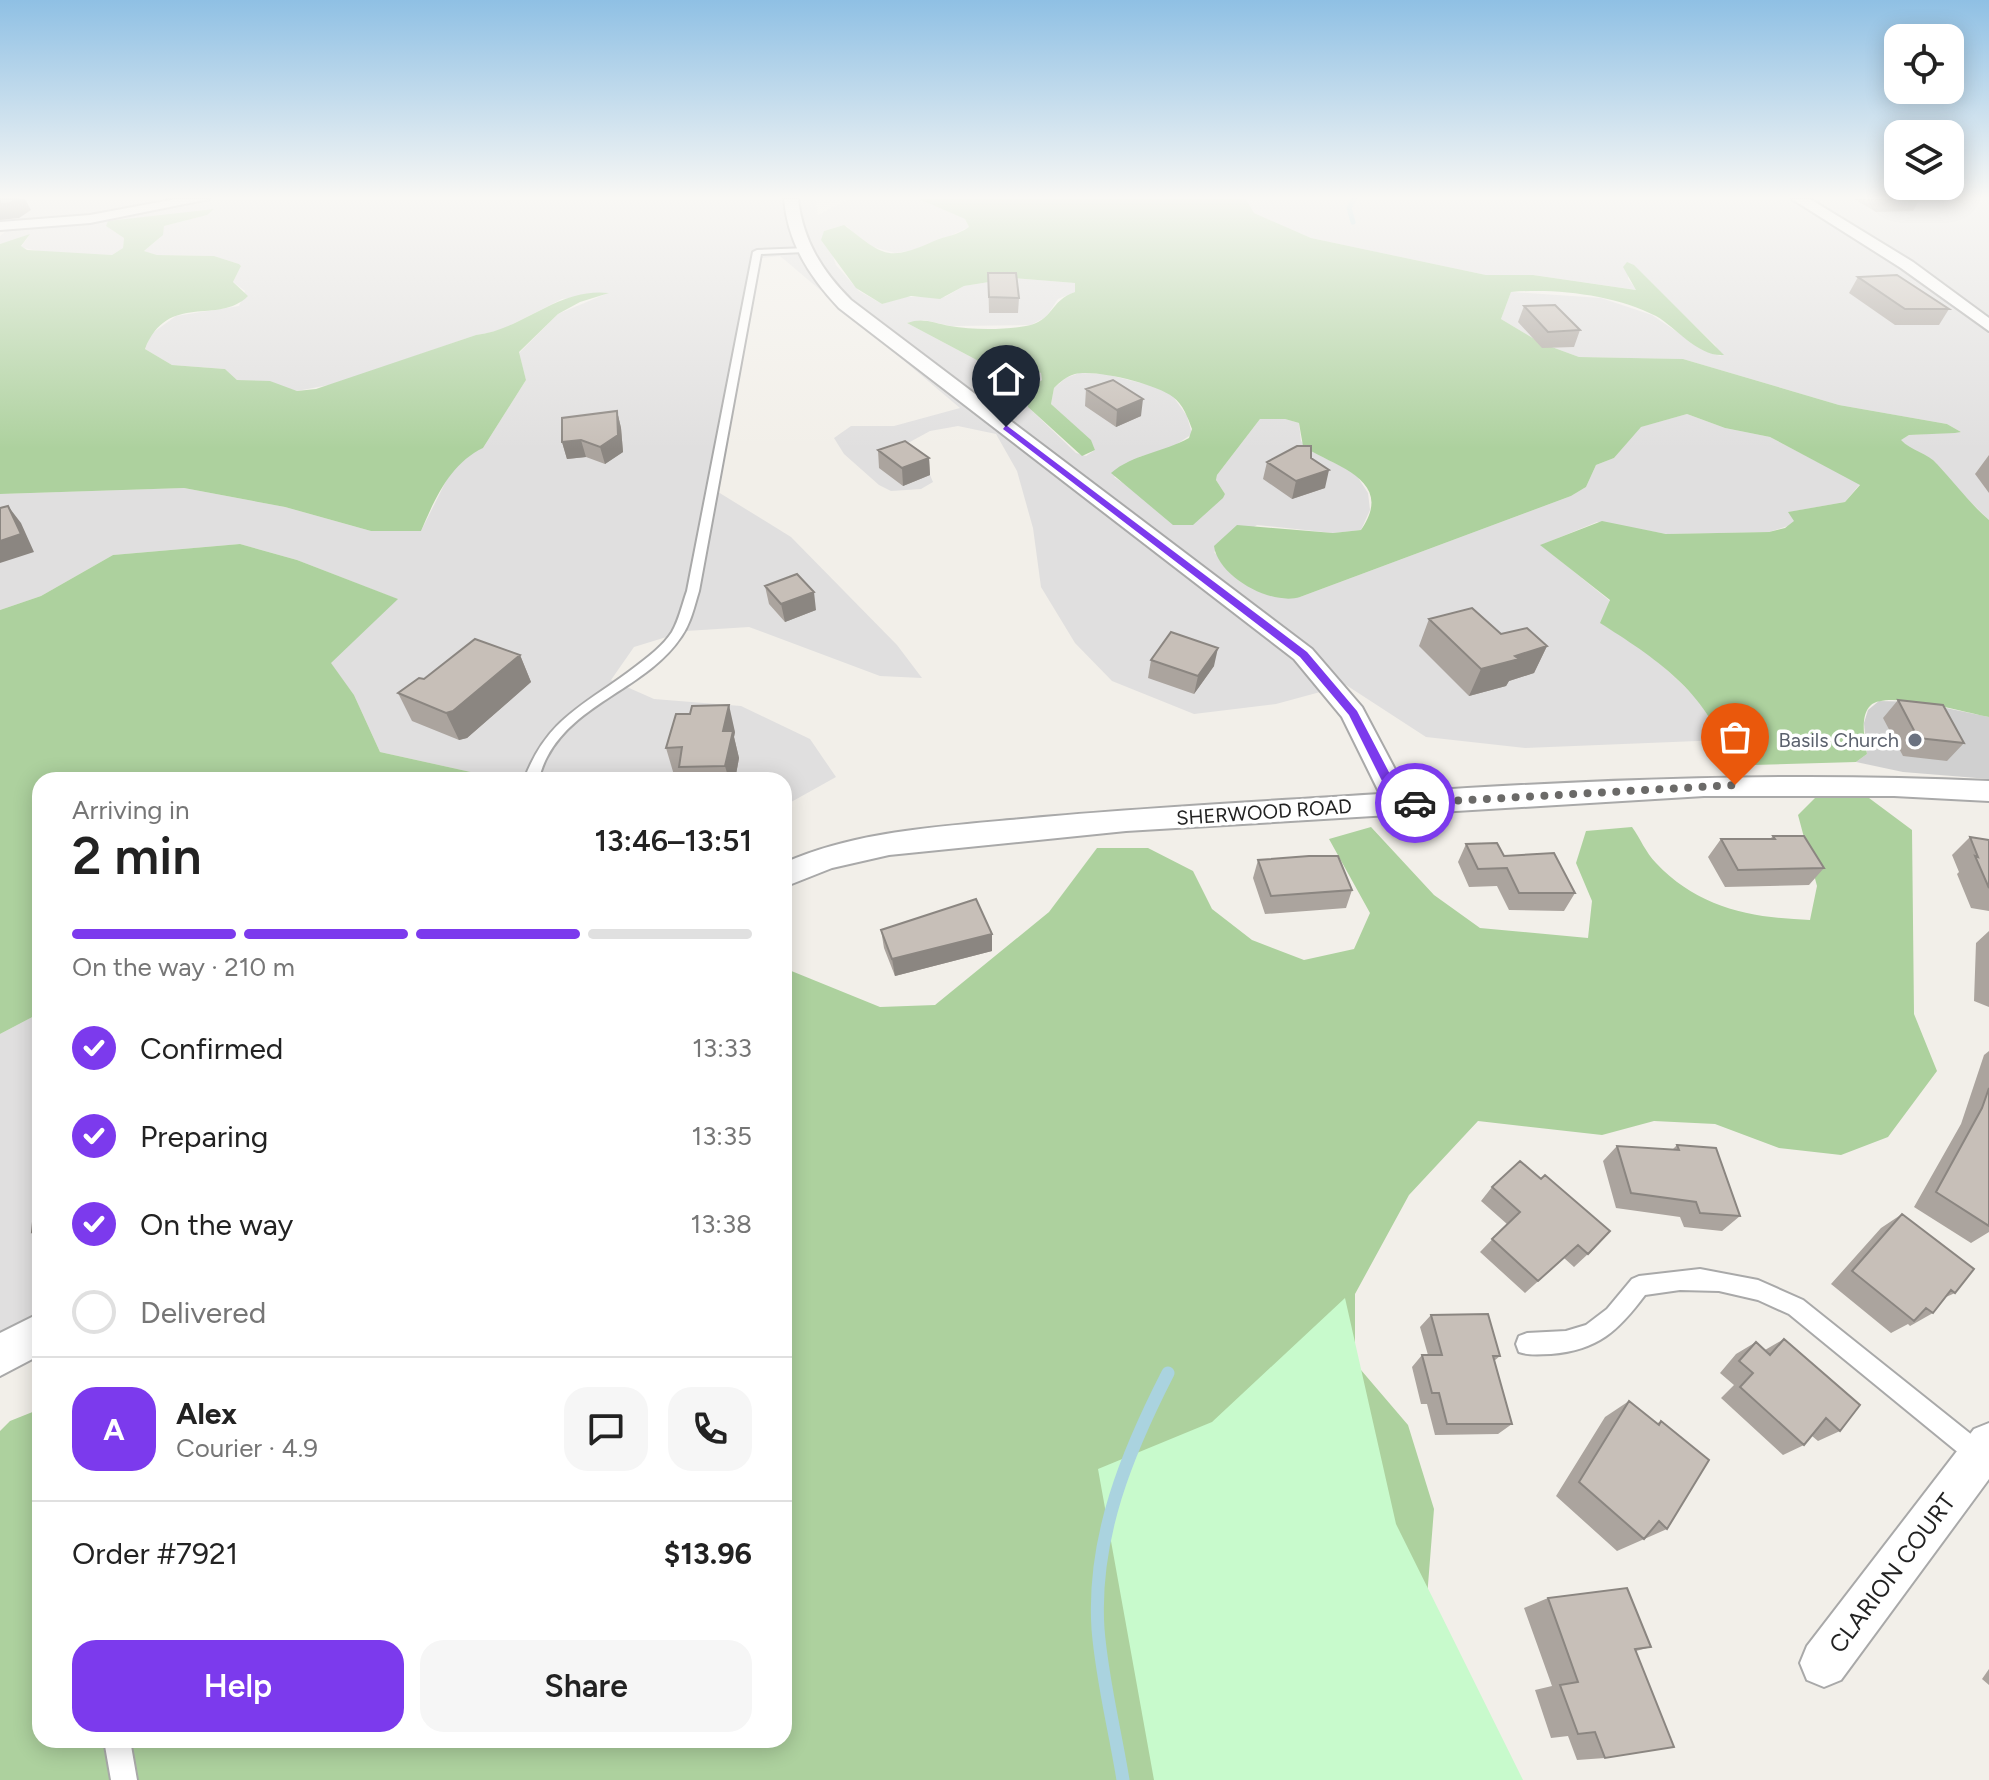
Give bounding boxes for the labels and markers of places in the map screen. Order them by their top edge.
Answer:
pin [972,345,1040,427]
pin [1701,703,1769,785]
place label: Basils Church [1778,728,1899,752]
marker: Basils Church [1906,731,1924,749]

